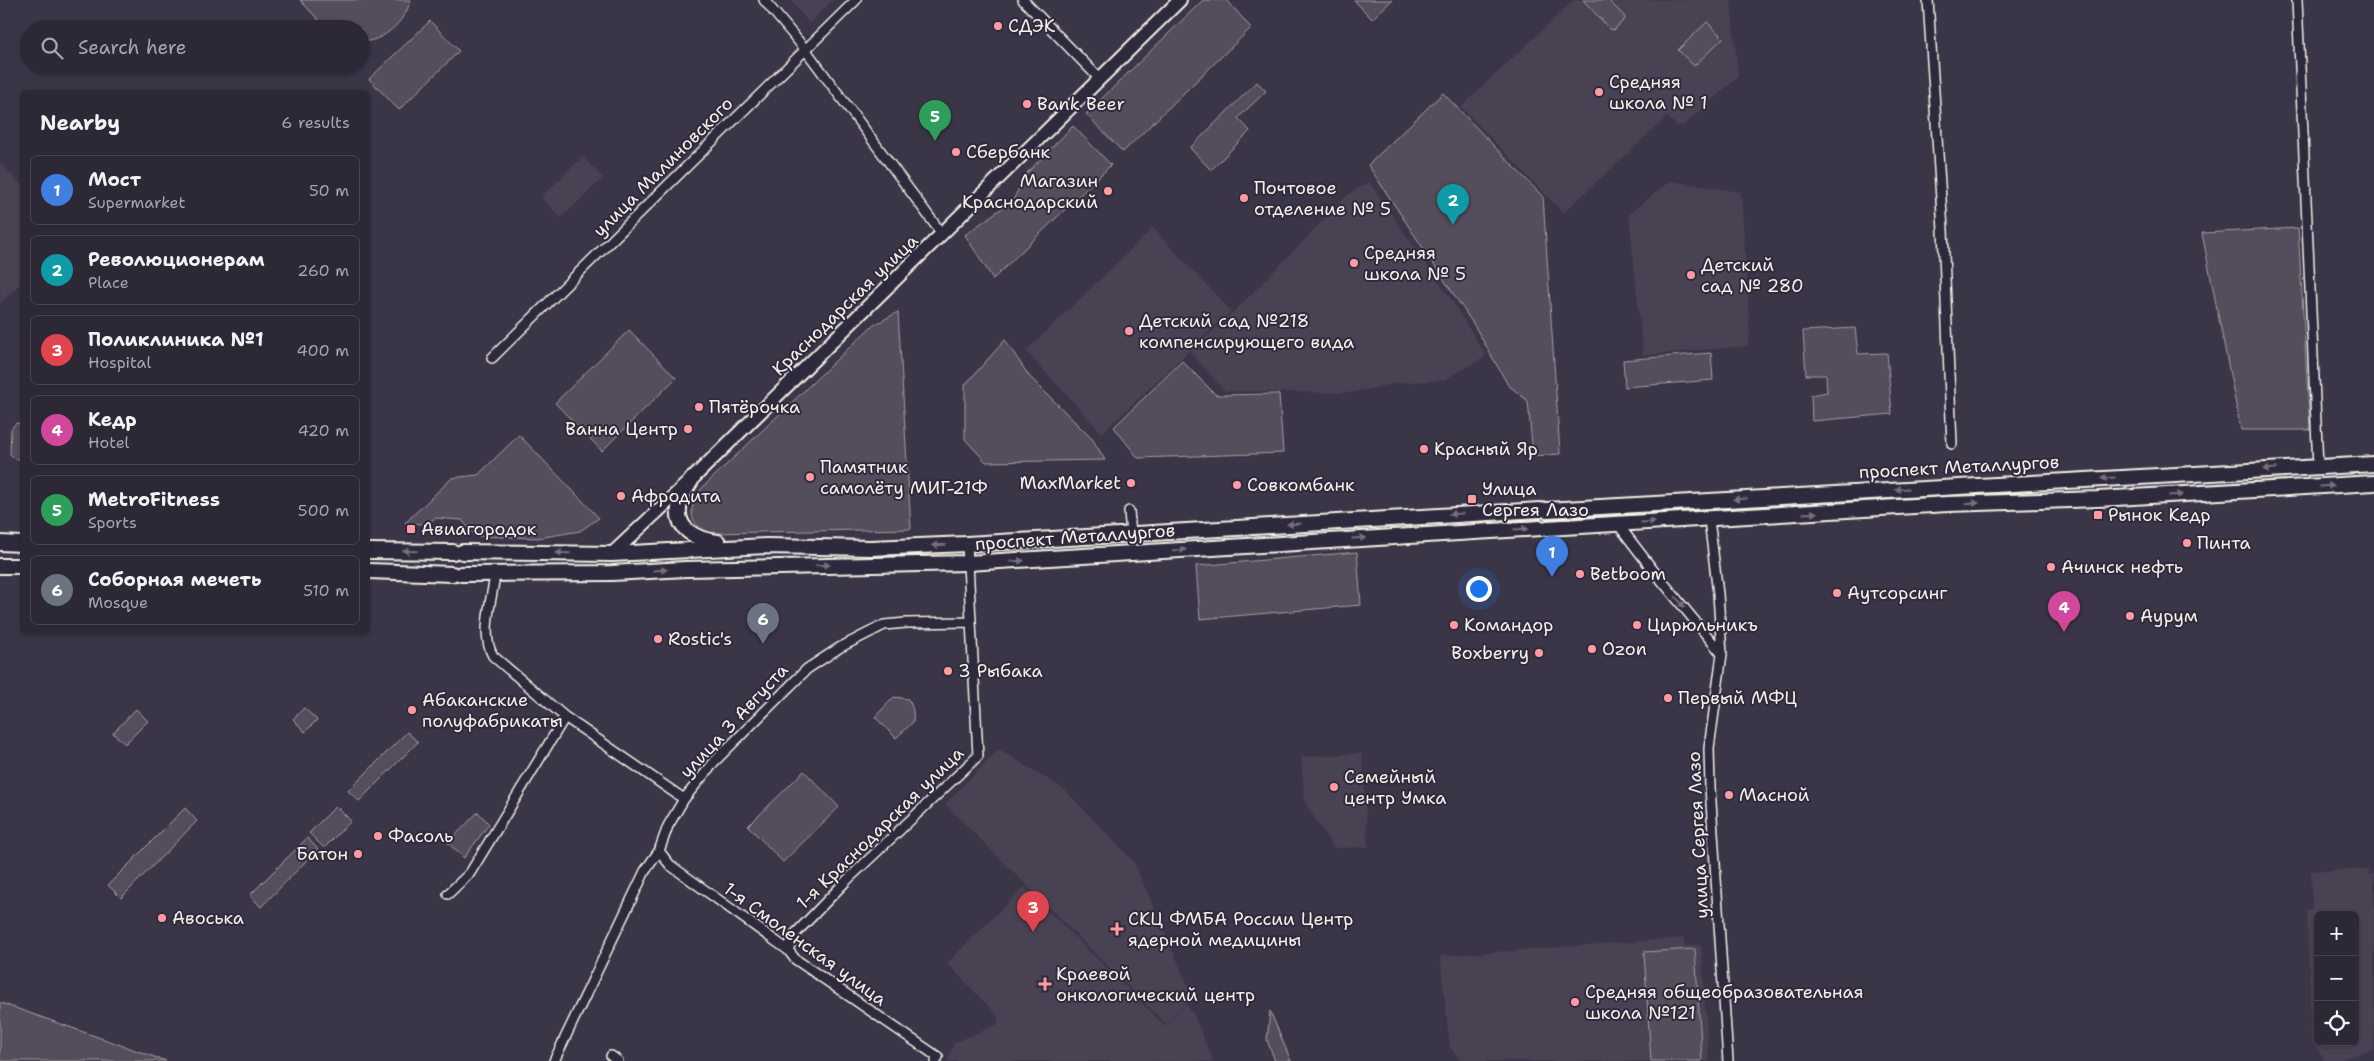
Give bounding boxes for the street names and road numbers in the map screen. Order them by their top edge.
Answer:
street label: улица Малиновского [588,92,738,242]
street label: Краснодарская улица [767,229,923,381]
street label: проспект Металлургов [1858,450,2060,484]
street label: проспект Металлургов [974,518,1176,556]
street label: улица 3 Августа [675,659,793,783]
street label: 1-я Краснодарская улица [791,741,969,915]
street label: улица Сергея Лазо [1682,751,1714,919]
street label: 1-я Смоленская улица [719,877,891,1011]

